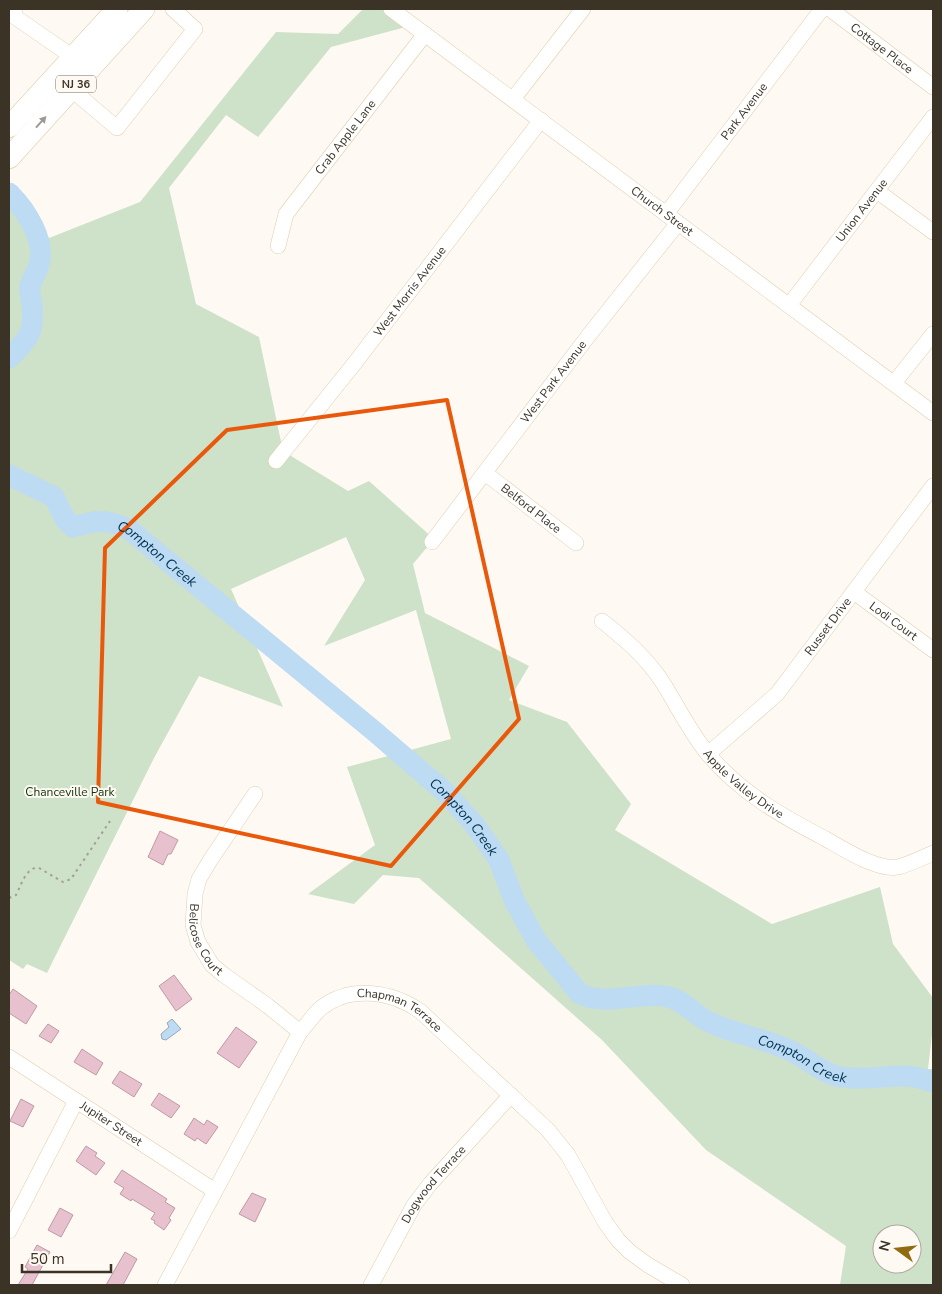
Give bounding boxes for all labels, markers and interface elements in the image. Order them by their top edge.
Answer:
street label: Cottage Place [847,19,916,77]
road number: NJ 36 [56,76,96,92]
street label: Park Avenue [717,79,771,143]
street label: Crab Apple Lane [311,96,379,178]
one-way arrow [36,116,47,129]
street label: Union Avenue [832,175,891,245]
street label: Church Street [627,182,697,240]
street label: West Morris Avenue [370,243,449,340]
street label: West Park Avenue [517,337,590,426]
street label: Belford Place [497,480,564,537]
water label: Compton Creek [114,516,202,592]
street label: Russet Drive [801,594,855,659]
street label: Lodi Court [866,598,921,644]
street label: Apple Valley Drive [699,746,787,822]
water label: Compton Creek [425,774,503,860]
park label: Chanceville Park [25,784,116,800]
street label: Belicose Court [185,903,227,979]
street label: Chapman Terrace [357,985,446,1036]
water label: Compton Creek [755,1030,849,1088]
street label: Jupiter Street [76,1097,146,1150]
street label: Dogwood Terrace [398,1142,469,1226]
north arrow [872,1224,922,1274]
text: N [874,1238,895,1253]
scale bar [22,1242,111,1274]
text: 50 m [30,1249,65,1269]

